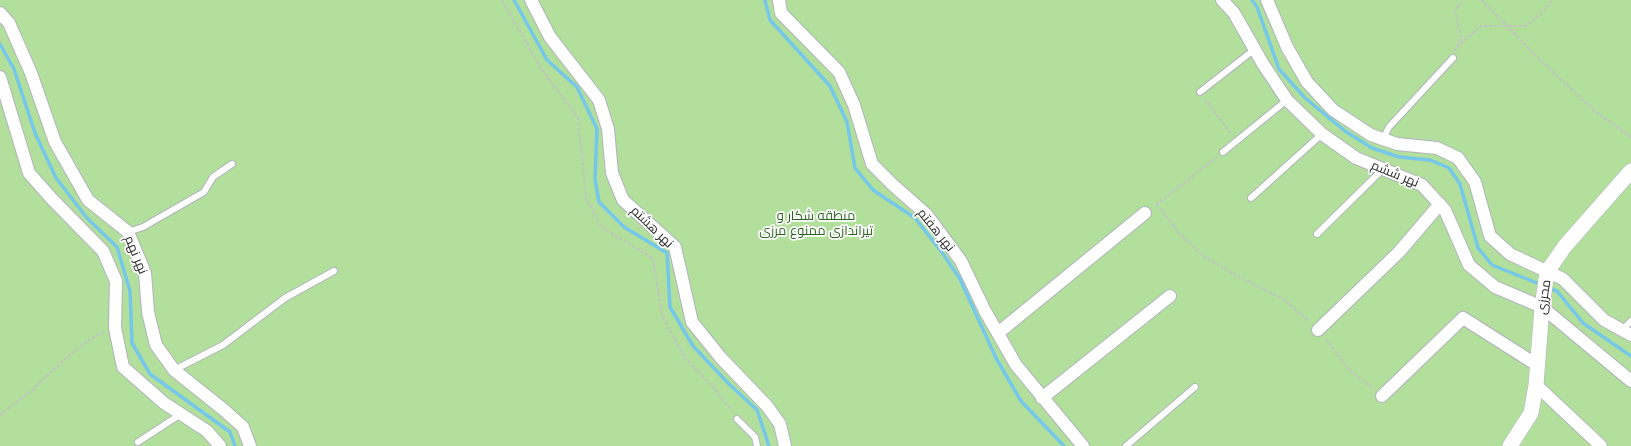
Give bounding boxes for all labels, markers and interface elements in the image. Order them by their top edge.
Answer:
street label: نهر ششم [1369,157,1421,191]
street label: نهر هشتم [627,203,677,251]
street label: نهر هفتم [914,205,958,255]
park label: منطقه شکار و تیراندازی ممنوع مرزی [759,208,873,239]
street label: نهر نهم [121,233,151,277]
street label: محرزی [1534,279,1554,315]

